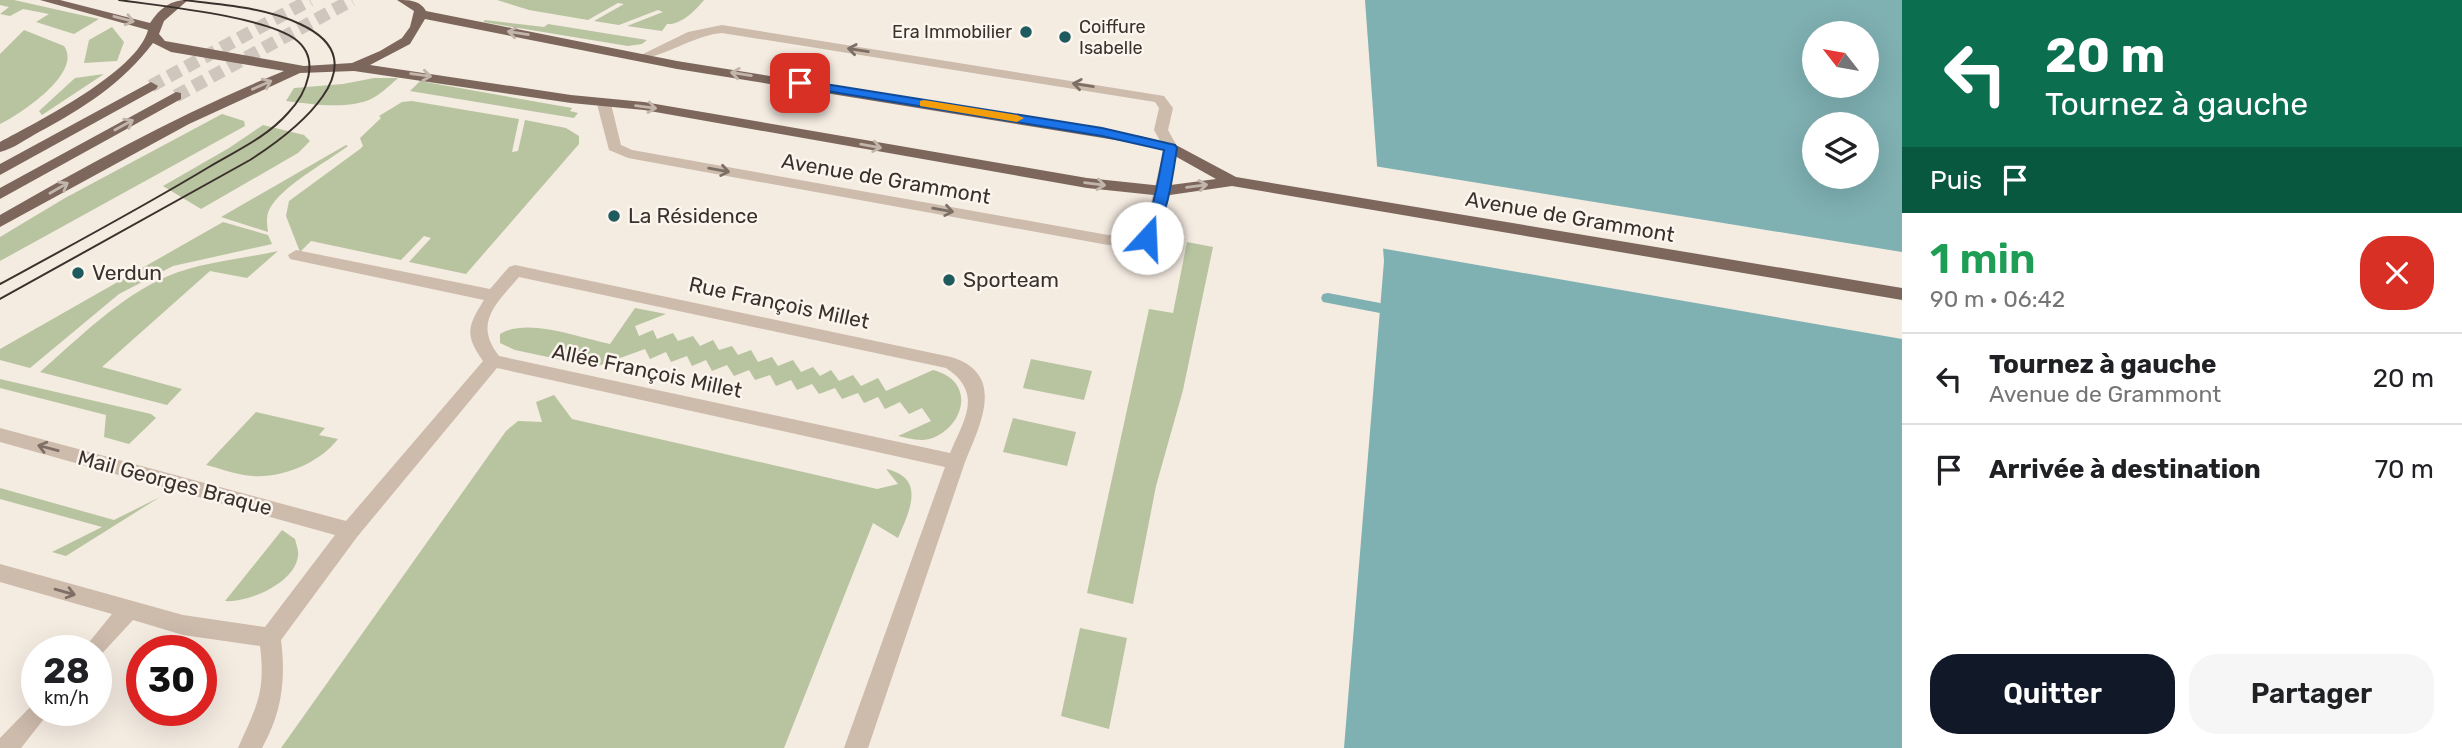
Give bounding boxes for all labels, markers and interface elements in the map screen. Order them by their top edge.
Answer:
one-way arrow [112,13,135,26]
place label: Coiffure Isabelle [1079,16,1146,59]
place label: Era Immobilier [892,21,1012,43]
north arrow [1802,21,1880,98]
map controls [1802,21,1879,189]
marker: Era Immobilier [1018,24,1034,40]
one-way arrow [507,26,530,39]
text: 20 m [2045,26,2166,84]
icon: left [1930,28,2021,119]
marker: Coiffure Isabelle [1057,29,1073,45]
one-way arrow [847,43,870,56]
pin [770,53,830,113]
icon: arrive [781,64,819,102]
one-way arrow [730,68,753,81]
one-way arrow [409,69,432,82]
one-way arrow [251,78,272,91]
one-way arrow [1072,78,1095,91]
text: Tournez à gauche [2045,85,2308,123]
one-way arrow [635,101,657,114]
button: layers [1802,112,1879,189]
one-way arrow [113,118,134,131]
one-way arrow [859,140,881,153]
street label: Avenue de Grammont [780,148,993,209]
icon: arrive [1996,161,2034,199]
one-way arrow [707,164,730,177]
text: Puis [1930,165,1982,196]
one-way arrow [1083,177,1106,190]
one-way arrow [1185,179,1208,192]
one-way arrow [48,181,69,194]
street label: Avenue de Grammont [1464,186,1677,247]
position arrow [1110,201,1184,275]
place label: La Résidence [628,203,758,228]
one-way arrow [931,204,954,217]
marker: La Résidence [606,208,622,224]
text: 1 min [1930,234,2036,284]
button: close [2360,236,2434,310]
place label: Verdun [92,260,162,285]
marker: Verdun [70,265,86,281]
place label: Sporteam [963,267,1059,292]
street label: Rue François Millet [687,271,872,334]
marker: Sporteam [941,272,957,288]
text: 90 m · 06:42 [1930,285,2065,313]
street label: Allée François Millet [550,338,744,403]
text: Tournez à gauche [1989,349,2217,380]
icon: left [1930,360,1968,398]
text: 20 m [2373,363,2434,394]
text: Avenue de Grammont [1989,380,2221,408]
one-way arrow [37,441,59,454]
street label: Mail Georges Braque [75,445,275,520]
icon: arrive [1930,451,1968,489]
text: Arrivée à destination [1989,454,2261,485]
text: 70 m [2375,454,2434,485]
one-way arrow [54,587,76,600]
speed limit sign: 30 [126,635,217,726]
text: 28 [43,650,90,692]
button: Quitter [1930,654,2175,734]
button: Partager [2189,654,2434,734]
text: km/h [44,687,89,709]

